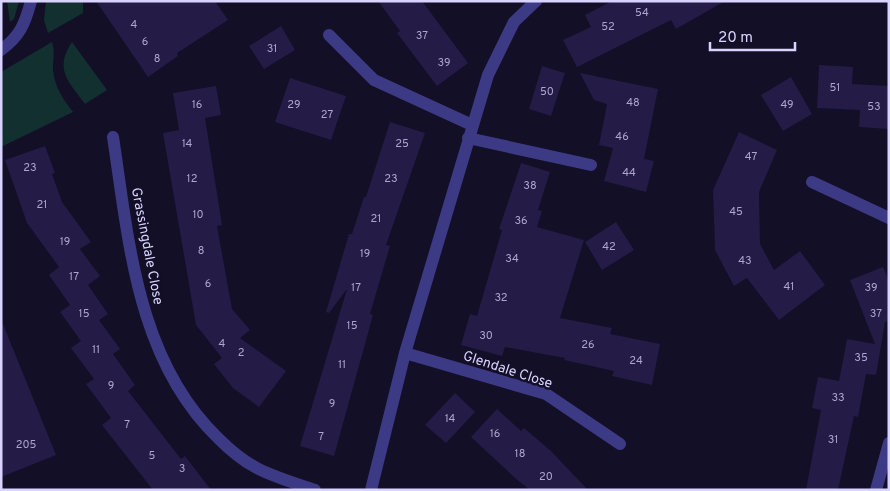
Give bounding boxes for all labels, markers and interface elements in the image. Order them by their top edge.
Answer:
house number: 54 [635,6,649,20]
house number: 4 [131,18,138,32]
house number: 52 [601,20,615,34]
scale bar [710,20,795,52]
house number: 37 [416,29,428,43]
text: 20 m [718,29,753,48]
house number: 6 [142,35,148,49]
house number: 31 [267,42,277,56]
house number: 8 [154,52,160,66]
house number: 39 [438,56,450,70]
house number: 51 [830,81,840,95]
house number: 50 [540,85,554,99]
house number: 48 [626,96,640,110]
house number: 16 [192,98,202,112]
house number: 29 [287,98,301,112]
house number: 49 [780,98,794,112]
house number: 53 [867,100,881,114]
house number: 27 [321,108,333,122]
house number: 46 [615,130,629,144]
house number: 14 [182,137,193,151]
house number: 25 [395,137,409,151]
house number: 47 [745,150,757,164]
house number: 23 [23,161,37,175]
house number: 44 [622,166,636,180]
house number: 12 [187,172,197,186]
house number: 23 [384,172,398,186]
house number: 38 [523,179,537,193]
street label: Grassingdale Close [127,186,166,306]
house number: 21 [37,198,47,212]
house number: 45 [729,205,743,219]
house number: 10 [192,208,204,222]
house number: 21 [371,212,381,226]
house number: 36 [514,214,528,228]
house number: 19 [60,235,70,249]
house number: 42 [602,240,616,254]
house number: 8 [198,244,204,258]
house number: 19 [360,247,370,261]
house number: 34 [505,252,519,266]
house number: 43 [738,254,752,268]
house number: 17 [69,270,79,284]
house number: 6 [205,277,211,291]
house number: 41 [784,280,794,294]
house number: 17 [351,281,361,295]
house number: 39 [865,281,877,295]
house number: 32 [494,291,508,305]
house number: 15 [79,307,90,321]
house number: 37 [870,307,882,321]
house number: 15 [347,319,358,333]
house number: 30 [479,329,493,343]
house number: 4 [219,337,226,351]
house number: 26 [581,338,595,352]
house number: 11 [92,343,100,357]
house number: 2 [238,346,244,360]
street label: Glendale Close [461,348,554,393]
house number: 35 [854,351,868,365]
house number: 24 [629,354,643,368]
house number: 11 [338,358,346,372]
house number: 9 [108,379,114,393]
house number: 33 [831,391,845,405]
house number: 9 [329,397,335,411]
house number: 14 [445,412,456,426]
house number: 7 [124,418,130,432]
house number: 16 [490,427,500,441]
house number: 7 [318,430,324,444]
house number: 31 [828,433,838,447]
house number: 205 [16,438,36,452]
house number: 18 [515,447,525,461]
house number: 5 [149,449,156,463]
house number: 3 [179,462,185,476]
house number: 20 [539,470,553,484]

